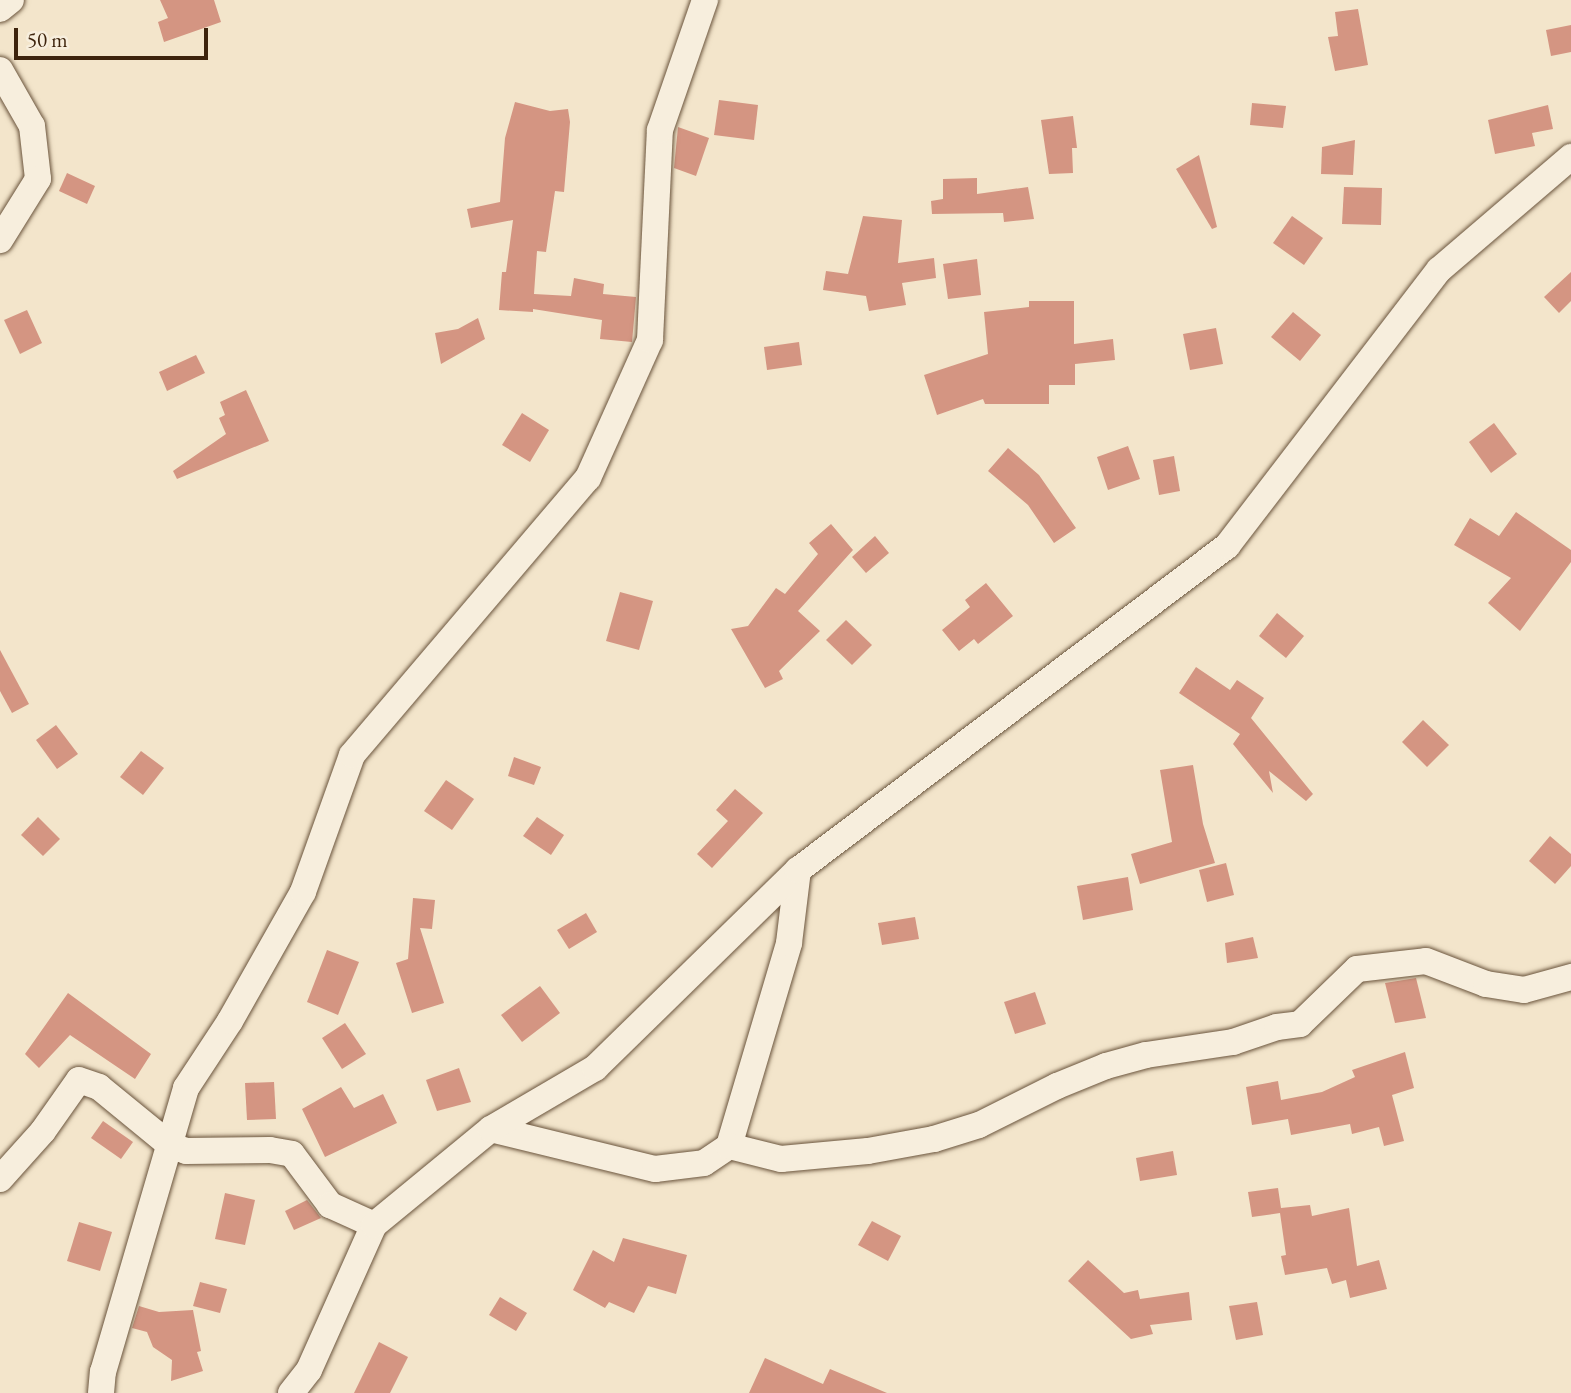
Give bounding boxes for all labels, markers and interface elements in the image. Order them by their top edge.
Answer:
scale bar [18,14,212,58]
text: 50 m [27,26,68,53]

